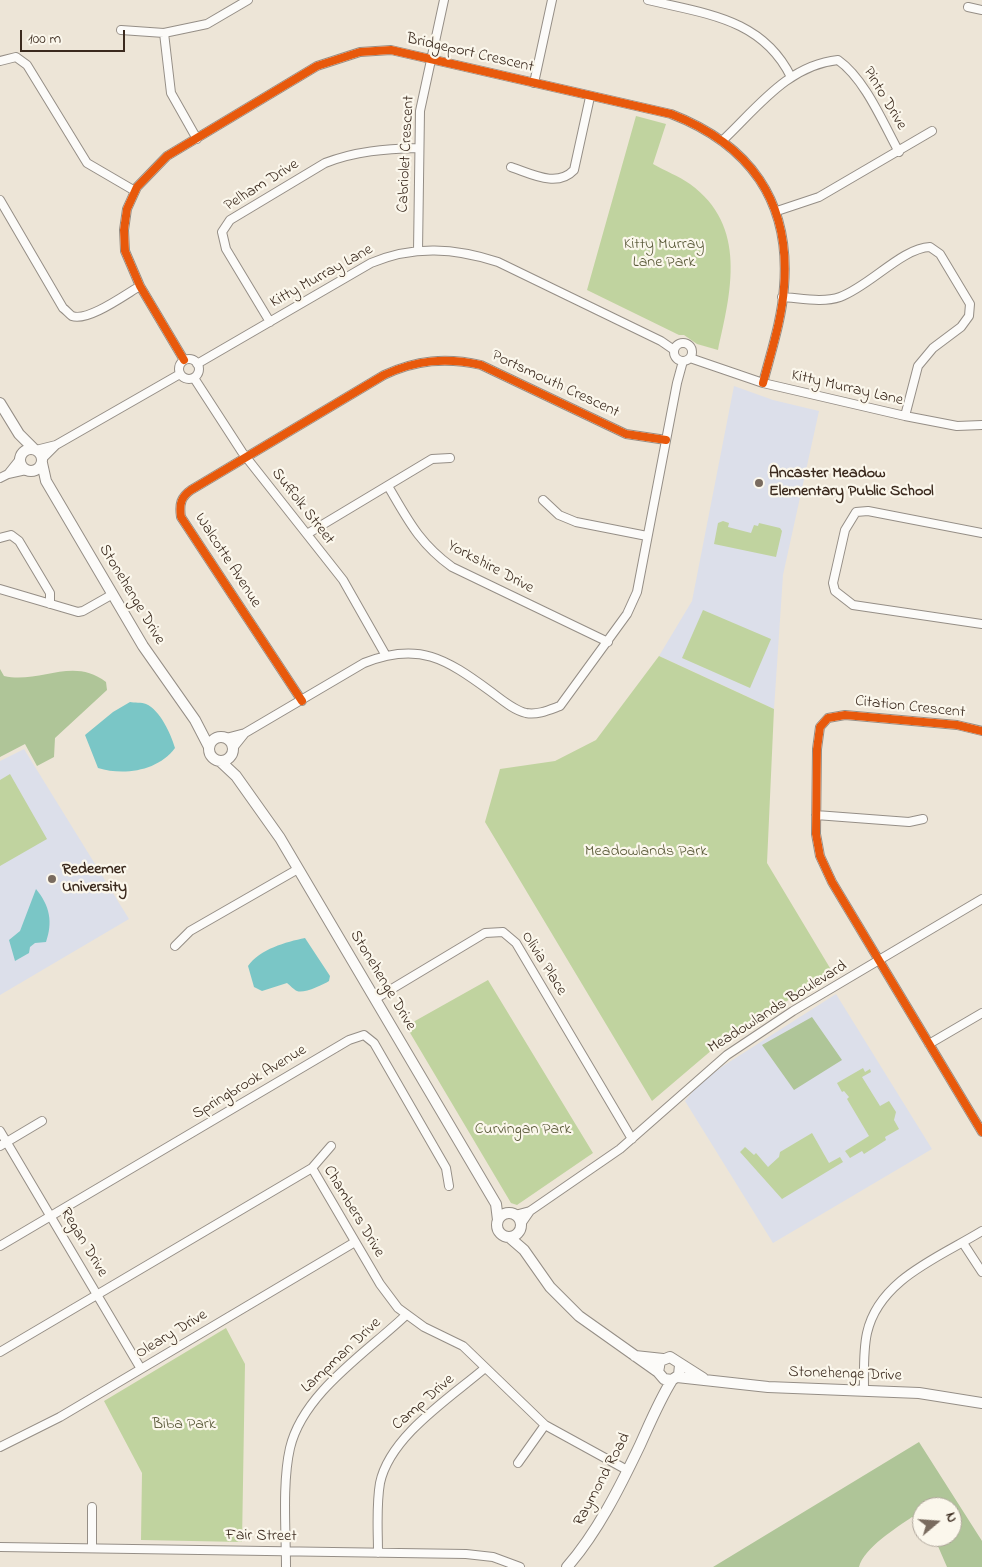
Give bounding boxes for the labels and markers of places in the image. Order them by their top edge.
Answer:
place label: Ancaster Meadow Elementary Public School [769,464,934,502]
marker: Ancaster Meadow Elementary Public School [753,477,765,489]
place label: Redeemer University [62,860,127,898]
marker: Redeemer University [46,873,58,885]

